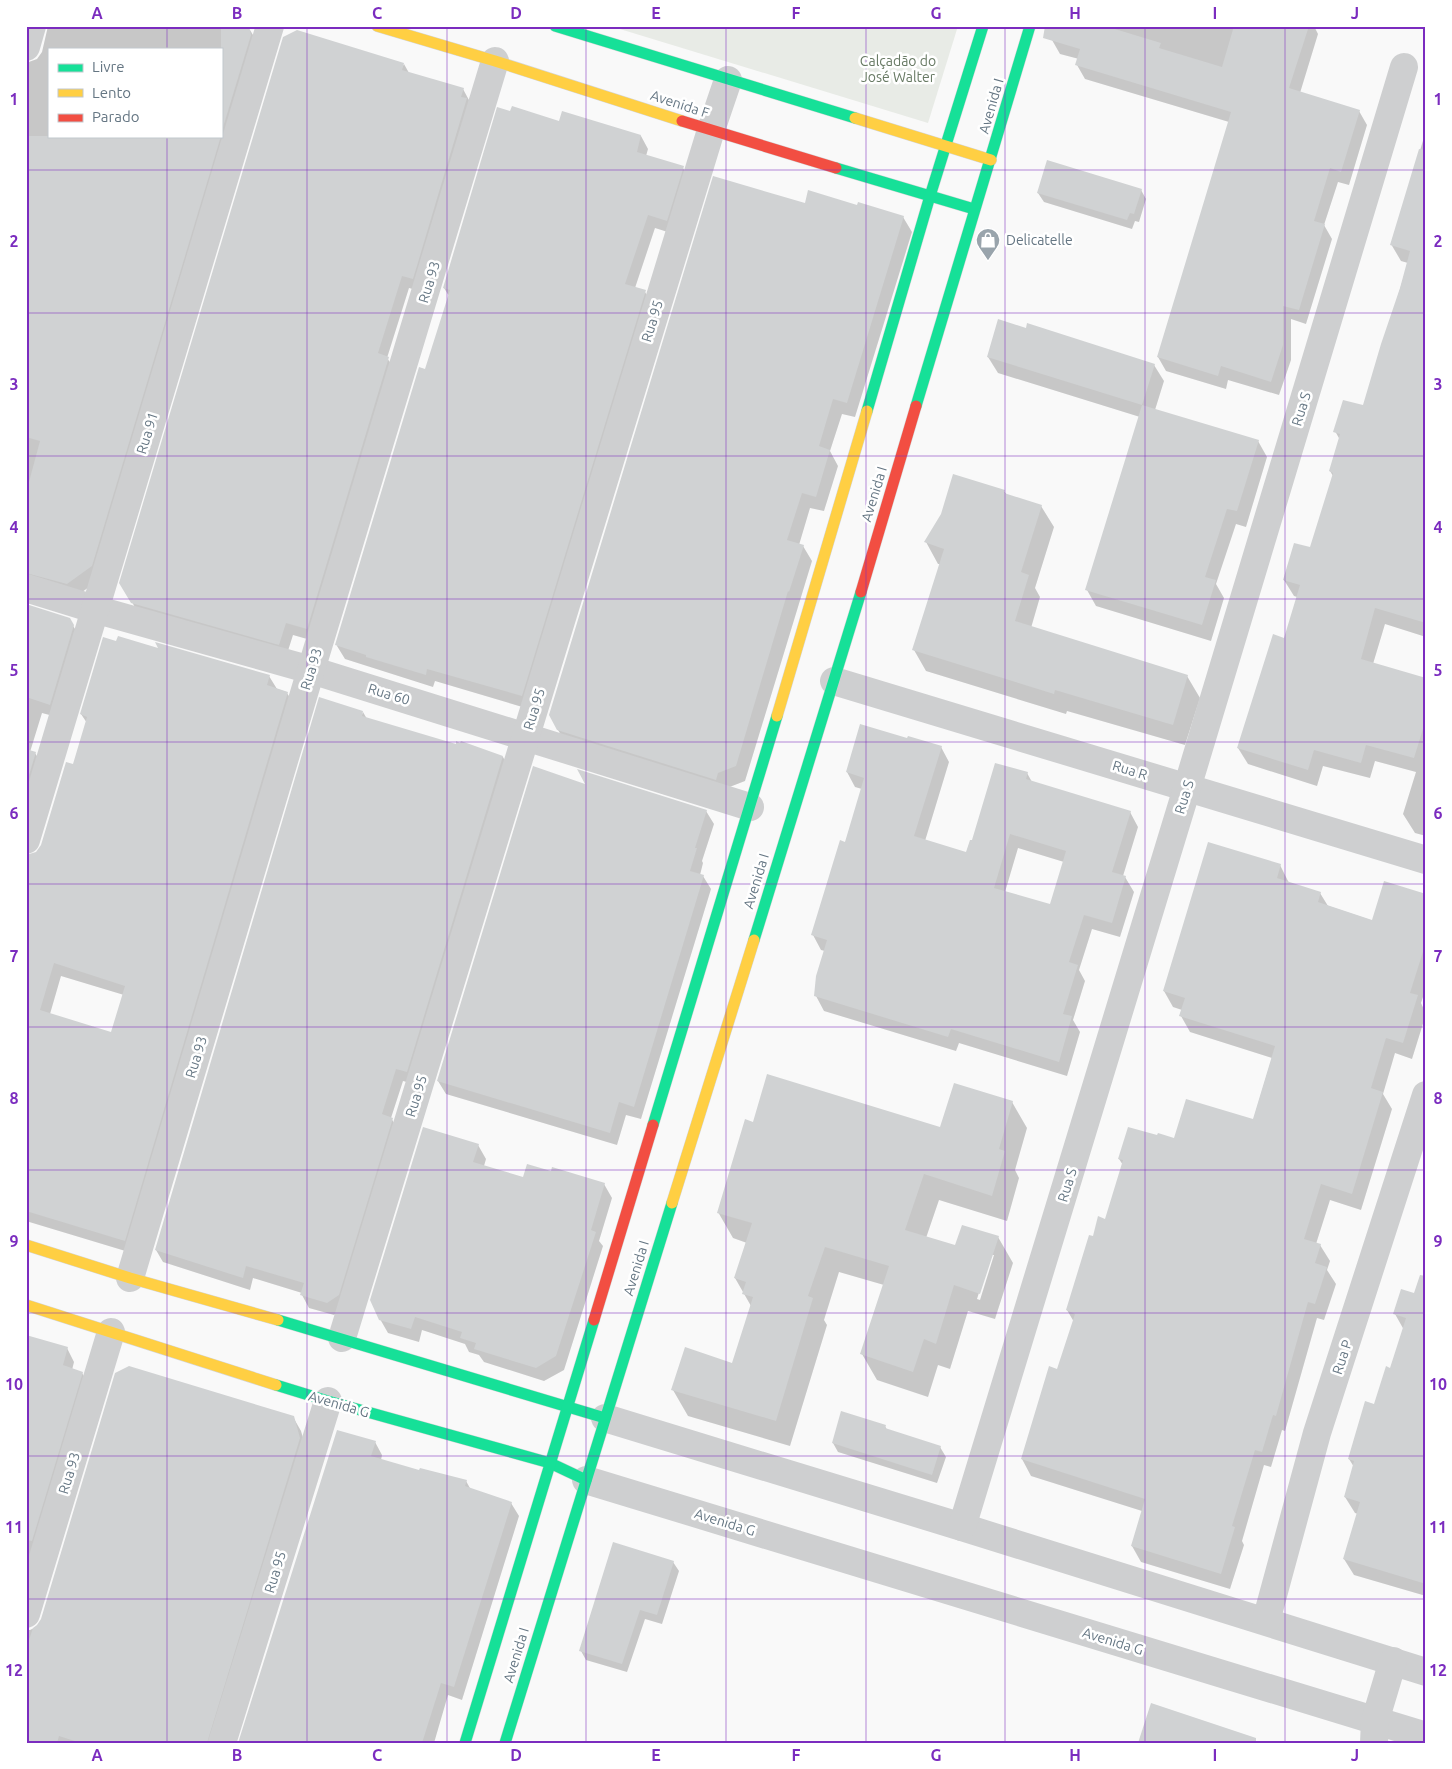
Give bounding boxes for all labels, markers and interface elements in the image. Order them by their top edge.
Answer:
text: A [91,4,103,22]
text: B [232,4,242,22]
text: C [372,4,382,22]
text: D [510,4,522,22]
text: E [651,4,661,22]
text: F [792,4,801,22]
text: G [930,4,942,22]
text: H [1069,4,1081,22]
text: I [1213,4,1217,22]
text: J [1351,4,1359,22]
legend [48,48,222,138]
park label: Calçadão do José Walter [860,53,936,85]
text: Livre [92,58,125,75]
street label: Avenida I [975,76,1007,136]
text: Lento [92,84,131,101]
street label: Avenida F [649,87,711,121]
text: 1 [9,90,19,108]
text: 1 [1433,90,1443,108]
text: Parado [92,108,139,125]
shop icon: Delicatelle [975,227,1001,261]
text: 2 [9,232,19,250]
place label: Delicatelle [1006,232,1073,248]
text: 2 [1433,232,1443,250]
street label: Rua 93 [415,259,443,305]
street label: Rua 95 [638,298,666,344]
text: 3 [9,375,19,393]
text: 3 [1433,375,1443,393]
street label: Rua S [1288,390,1314,428]
street label: Rua 91 [133,410,161,456]
street label: Avenida I [858,464,890,524]
text: 4 [9,518,19,536]
text: 4 [1433,518,1443,536]
street label: Rua 93 [297,646,325,692]
text: 5 [9,661,19,679]
text: 5 [1433,661,1443,679]
street label: Rua 60 [366,680,412,708]
street label: Rua 95 [520,686,548,732]
street label: Rua R [1111,757,1150,783]
street label: Rua S [1171,778,1197,816]
text: 6 [9,804,19,822]
text: 6 [1433,804,1443,822]
street label: Avenida I [740,851,772,911]
text: 7 [9,947,19,965]
text: 7 [1433,947,1443,965]
street label: Rua 93 [182,1034,210,1080]
street label: Rua 95 [402,1073,430,1119]
text: 8 [9,1089,19,1107]
text: 8 [1433,1089,1443,1107]
street label: Rua S [1054,1166,1080,1204]
text: 9 [9,1232,19,1250]
text: 9 [1433,1232,1443,1250]
street label: Avenida I [620,1238,652,1298]
street label: Rua P [1329,1338,1355,1376]
text: 10 [5,1375,23,1393]
text: 10 [1429,1375,1447,1393]
street label: Avenida G [307,1388,371,1420]
street label: Rua 93 [55,1450,83,1496]
street label: Avenida G [693,1505,757,1539]
text: 11 [5,1518,23,1536]
text: 11 [1429,1518,1447,1536]
street label: Rua 95 [261,1549,289,1595]
street label: Avenida G [1081,1624,1145,1658]
street label: Avenida I [500,1625,532,1685]
text: 12 [5,1661,23,1679]
text: 12 [1429,1661,1447,1679]
text: A [91,1746,103,1764]
text: B [232,1746,242,1764]
text: C [372,1746,382,1764]
text: D [510,1746,522,1764]
text: E [651,1746,661,1764]
text: F [792,1746,801,1764]
text: G [930,1746,942,1764]
text: H [1069,1746,1081,1764]
text: I [1213,1746,1217,1764]
text: J [1351,1746,1359,1764]

